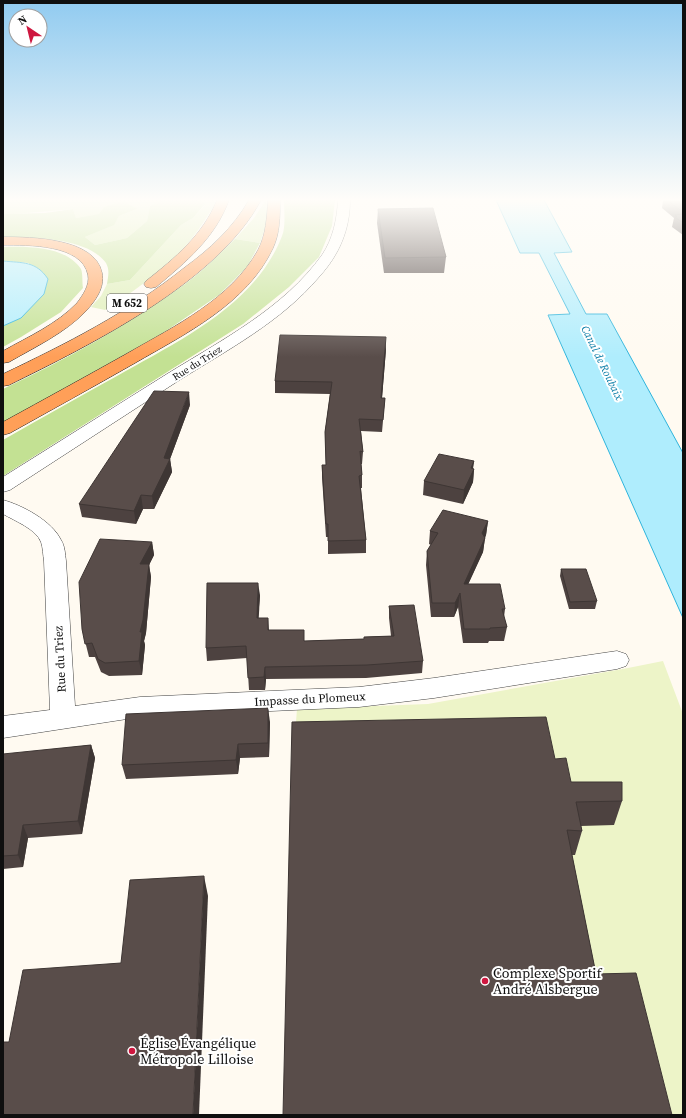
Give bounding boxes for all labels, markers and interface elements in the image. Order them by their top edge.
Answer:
north arrow [8,8,48,48]
text: N [15,12,30,29]
road number: M 652 [107,294,147,312]
water label: Canal de Roubaix [577,323,627,403]
street label: Rue du Triez [170,342,224,383]
street label: Rue du Triez [50,625,70,693]
street label: Impasse du Plomeux [254,688,367,710]
place label: Complexe Sportif André Alsbergue [493,963,603,999]
marker: Complexe Sportif André Alsbergue [480,976,490,986]
place label: Église Évangélique Métropole Lilloise [140,1033,256,1069]
marker: Église Évangélique Métropole Lilloise [127,1046,137,1056]

